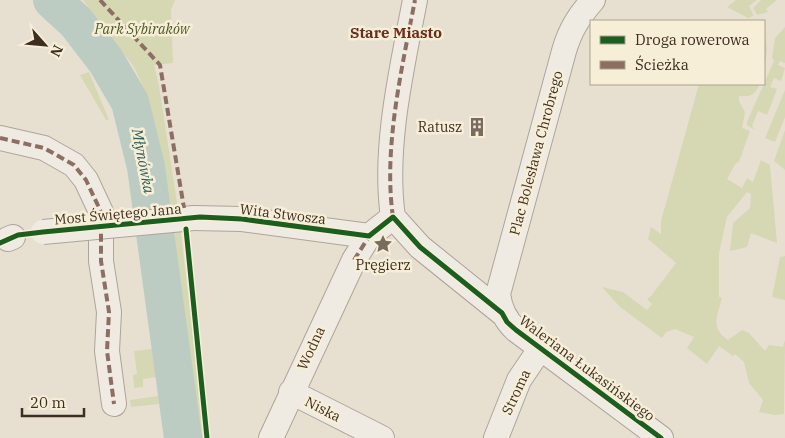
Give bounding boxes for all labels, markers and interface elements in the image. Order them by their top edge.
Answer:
north arrow [20,20,70,70]
park label: Park Sybiraków [93,20,191,38]
legend [590,20,765,85]
district label: Stare Miasto [350,23,442,42]
text: Droga rowerowa [635,30,750,49]
text: N [46,42,67,60]
text: Ścieżka [635,55,689,74]
street label: Plac Bolesława Chrobrego [505,69,567,237]
building icon: Ratusz [466,116,488,138]
place label: Ratusz [418,118,462,136]
water label: Młynówka [128,126,159,196]
street label: Most Świętego Jana [53,198,183,229]
street label: Wita Stwosza [239,200,327,228]
place icon: Pręgierz [372,233,394,255]
place label: Pręgierz [355,256,411,274]
street label: Waleriana Łukasińskiego [516,311,659,425]
street label: Wodna [293,323,329,373]
street label: Stroma [498,366,535,418]
scale bar [22,386,85,418]
street label: Niska [302,392,344,426]
text: 20 m [30,393,66,412]

